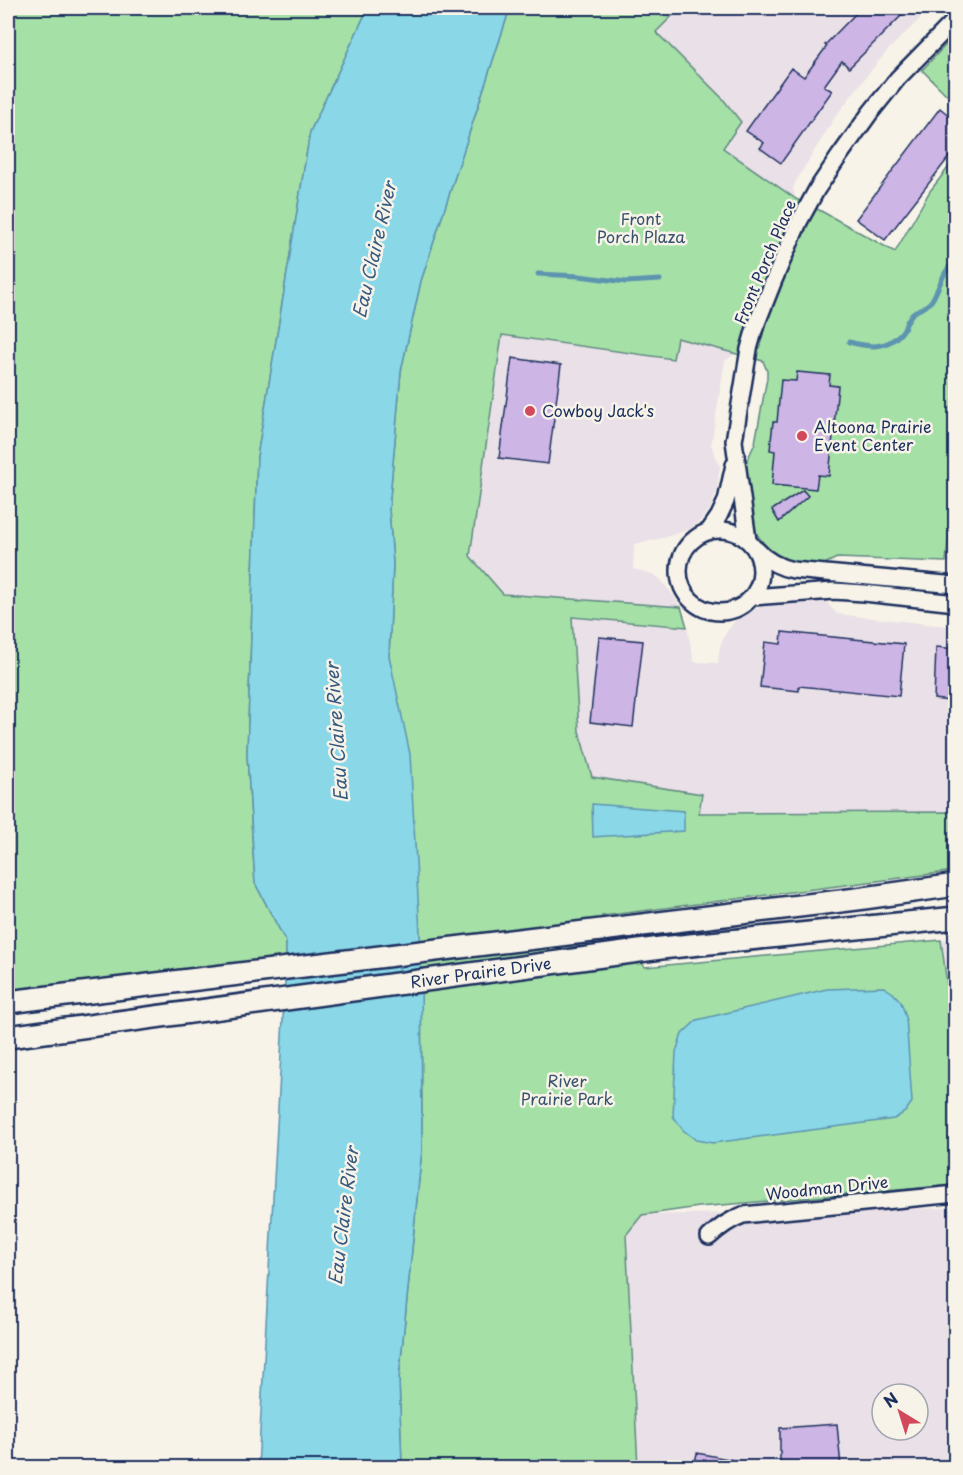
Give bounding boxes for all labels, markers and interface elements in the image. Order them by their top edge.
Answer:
water label: Eau Claire River [345,176,403,320]
street label: Front Porch Place [727,195,801,328]
park label: Front Porch Plaza [597,206,685,248]
place label: Cowboy Jack's [542,398,654,422]
marker: Cowboy Jack's [523,404,537,418]
place label: Altoona Prairie Event Center [814,414,932,456]
marker: Altoona Prairie Event Center [795,429,809,443]
water label: Eau Claire River [317,659,354,802]
street label: River Prairie Drive [408,950,553,993]
park label: River Prairie Park [521,1068,613,1110]
water label: Eau Claire River [321,1143,365,1286]
street label: Woodman Drive [765,1169,889,1205]
north arrow [870,1382,930,1442]
text: N [878,1386,903,1413]

